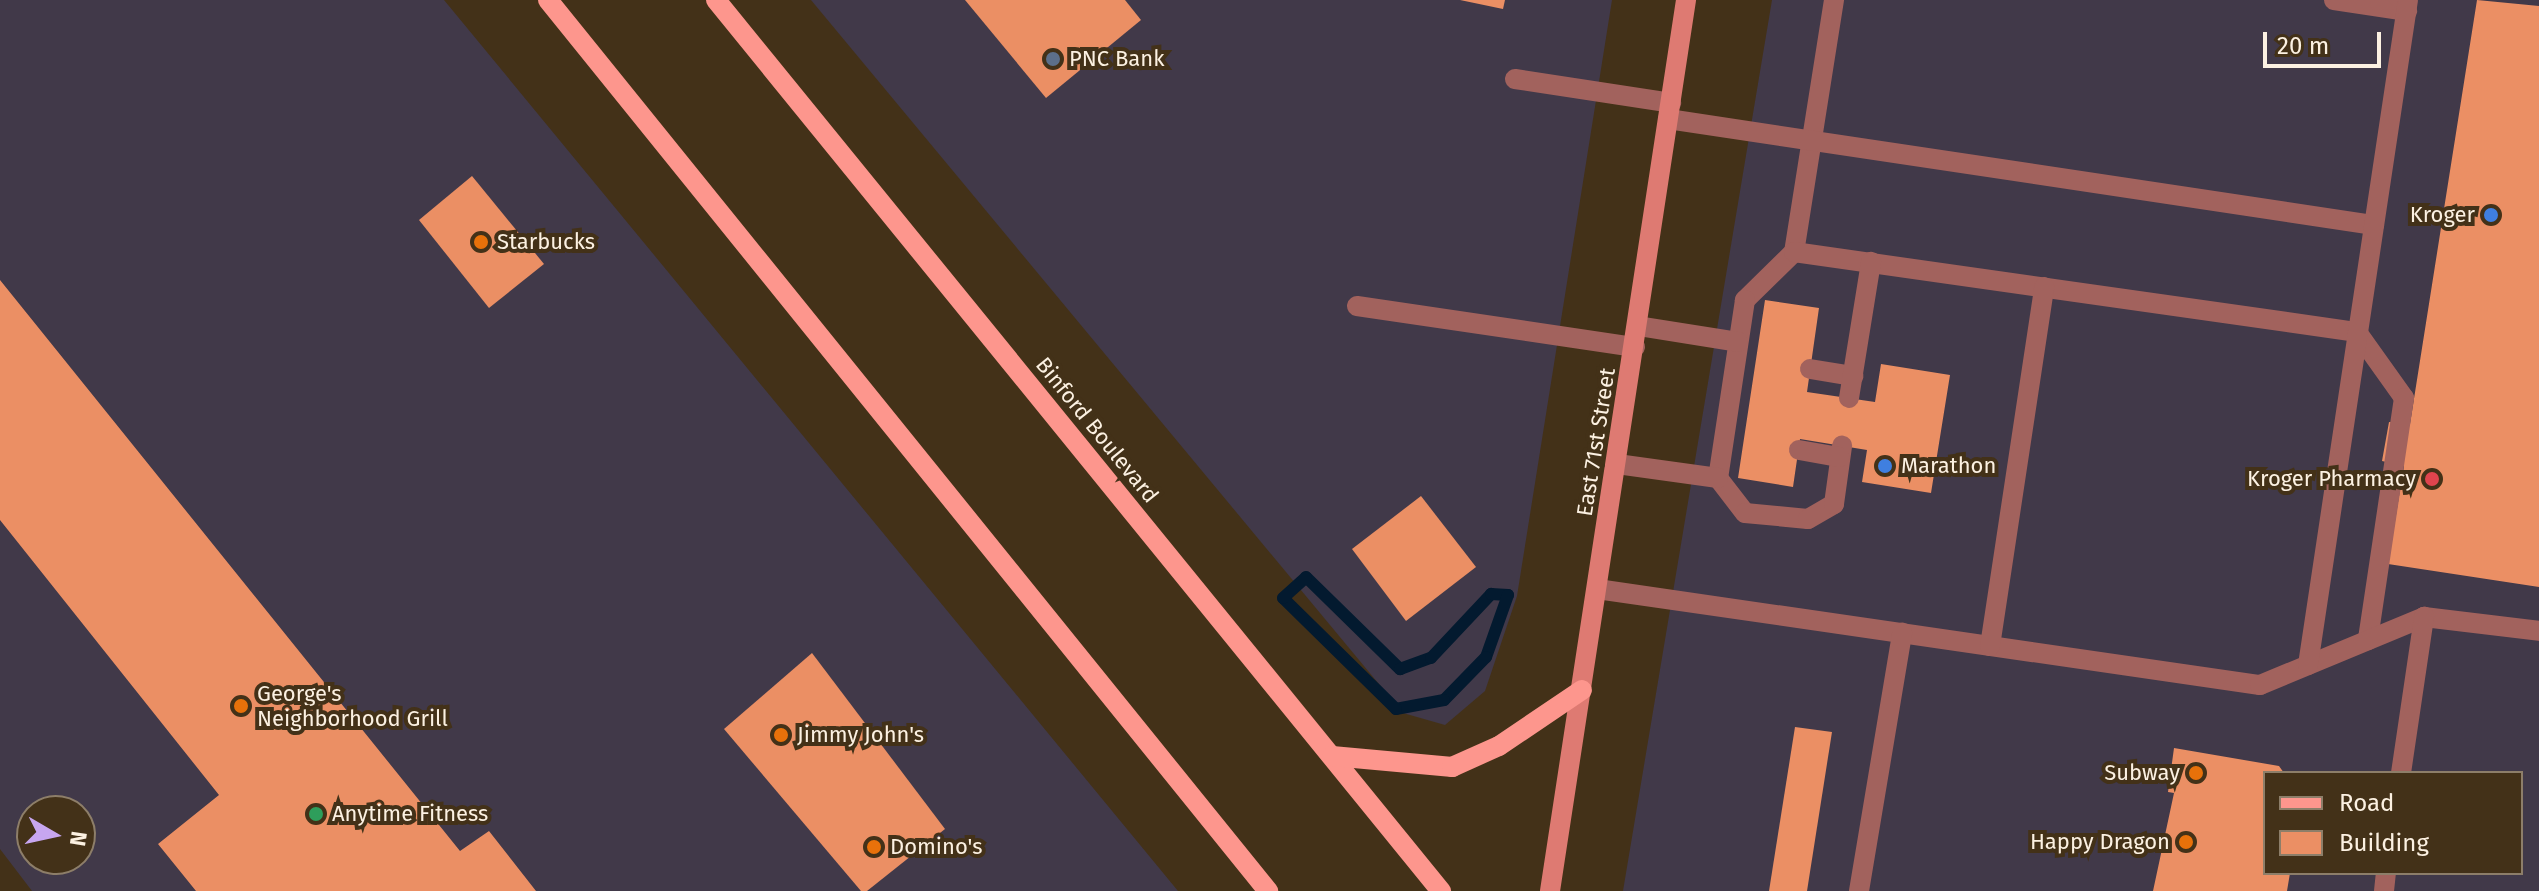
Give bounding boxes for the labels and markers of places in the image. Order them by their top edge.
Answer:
place label: PNC Bank [1069,46,1164,72]
marker: PNC Bank [1044,50,1062,68]
place label: Kroger [2410,202,2475,228]
marker: Kroger [2482,206,2500,224]
place label: Starbucks [497,229,595,255]
marker: Starbucks [472,233,490,251]
place label: Marathon [1901,453,1996,479]
marker: Marathon [1876,457,1894,475]
place label: Kroger Pharmacy [2247,466,2416,492]
marker: Kroger Pharmacy [2423,470,2441,488]
place label: George's Neighborhood Grill [257,680,448,732]
marker: George's Neighborhood Grill [232,697,250,715]
place label: Jimmy John's [797,722,924,748]
marker: Jimmy John's [772,726,790,744]
place label: Subway [2104,760,2180,786]
marker: Subway [2187,764,2205,782]
place label: Anytime Fitness [332,801,488,827]
marker: Anytime Fitness [307,805,325,823]
place label: Happy Dragon [2030,829,2170,855]
marker: Happy Dragon [2177,833,2195,851]
place label: Domino's [890,834,982,860]
marker: Domino's [865,838,883,856]

